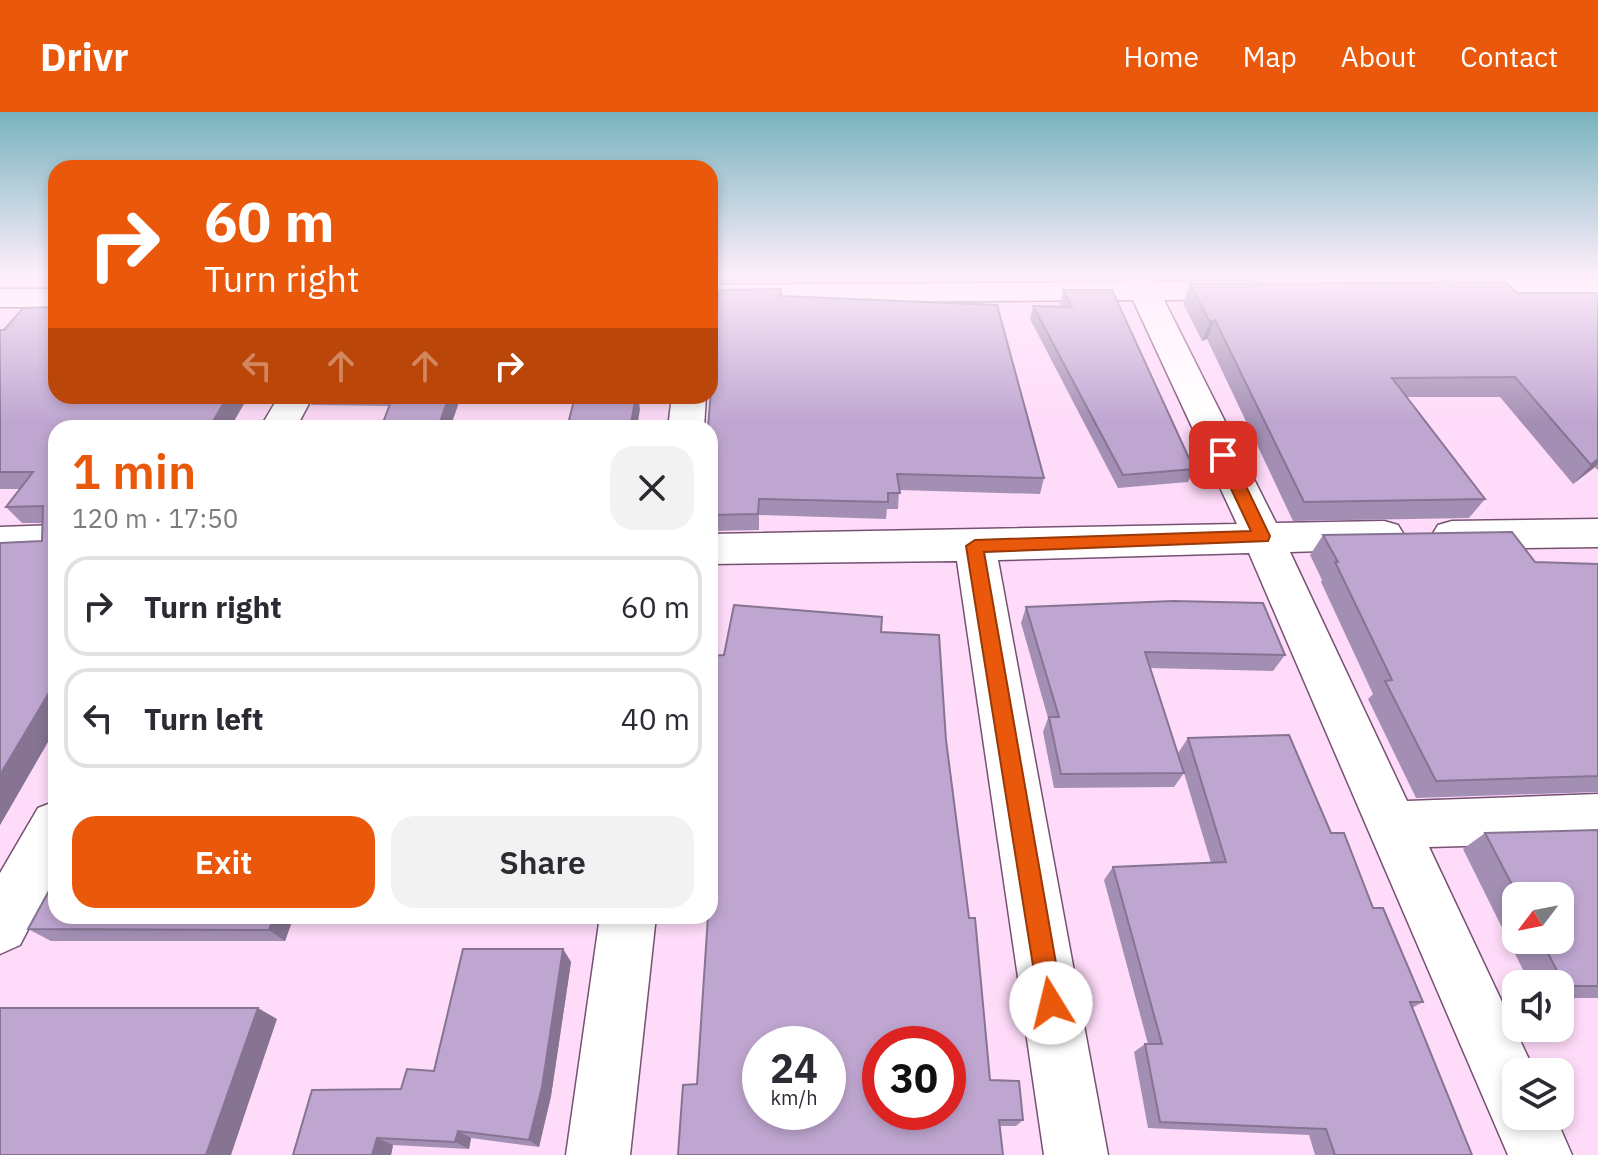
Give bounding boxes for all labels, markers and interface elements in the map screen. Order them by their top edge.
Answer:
text: Drivr [40,32,129,81]
text: Home [1123,38,1199,75]
text: Map [1243,38,1297,75]
text: About [1341,38,1416,75]
text: Contact [1460,38,1558,75]
text: 60 m [204,185,334,257]
icon: right [72,192,176,296]
text: Turn right [204,255,360,302]
icon: left [235,344,279,388]
icon: ahead [319,344,363,388]
icon: ahead [403,344,447,388]
icon: right [487,344,531,388]
pin [1189,421,1257,489]
icon: arrive [1201,433,1245,477]
text: 1 min [72,440,196,502]
button: close [610,446,694,530]
text: 120 m · 17:50 [72,501,238,535]
icon: right [76,584,120,628]
text: Turn right [144,587,282,626]
text: 60 m [621,587,690,626]
icon: left [76,696,120,740]
text: Turn left [144,699,263,738]
text: 40 m [621,699,690,738]
button: Exit [72,816,375,908]
button: Share [391,816,694,908]
north arrow [1502,882,1574,954]
map controls [1502,882,1574,1130]
position arrow [1009,961,1093,1045]
button: sound [1502,970,1574,1042]
speed limit sign: 30 [862,1026,966,1130]
text: 24 [770,1042,818,1094]
button: layers [1502,1058,1574,1130]
text: km/h [770,1084,818,1111]

